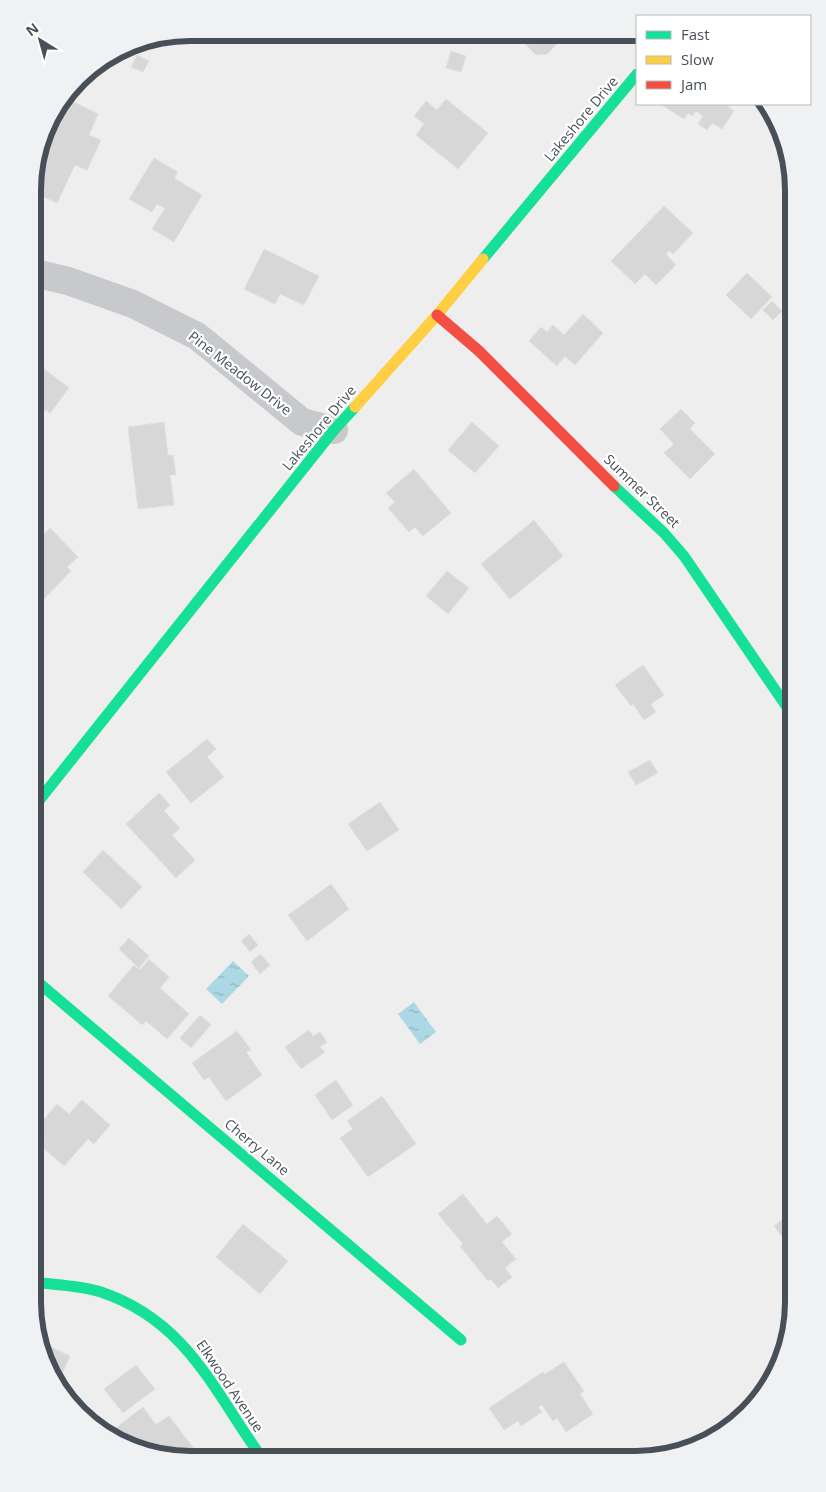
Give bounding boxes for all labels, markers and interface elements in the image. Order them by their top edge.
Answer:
north arrow [15,15,65,65]
legend [636,15,811,105]
text: N [22,18,42,40]
text: Fast [681,24,710,44]
text: Slow [681,49,714,69]
street label: Lakeshore Drive [539,72,622,165]
text: Jam [679,74,707,94]
street label: Pine Meadow Drive [185,326,296,419]
street label: Lakeshore Drive [277,381,360,474]
street label: Summer Street [600,450,684,532]
street label: Cherry Lane [221,1114,294,1179]
street label: Elkwood Avenue [193,1336,268,1436]

